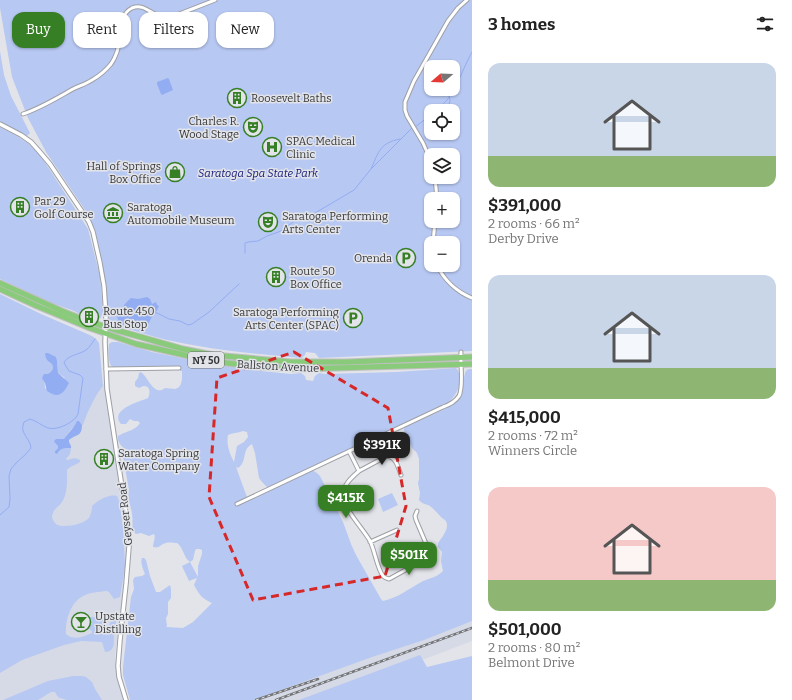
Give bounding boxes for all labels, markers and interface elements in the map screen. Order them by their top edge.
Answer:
chip: Buy [12,12,65,48]
chip: Rent [73,12,131,48]
chip: Filters [139,12,208,48]
chip: New [216,12,274,48]
icon: filters [754,13,776,35]
text: 3 homes [488,14,555,35]
north arrow [424,60,460,96]
map controls [424,60,460,272]
building icon: Roosevelt Baths [226,87,248,109]
icon: home [596,89,668,161]
place label: Roosevelt Baths [251,92,332,105]
button: locate [424,104,460,140]
place label: Charles R. Wood Stage [179,115,239,141]
theatre icon: Charles R. Wood Stage [242,116,264,138]
place label: SPAC Medical Clinic [286,135,355,161]
hospital icon: SPAC Medical Clinic [261,136,283,158]
button: layers [424,148,460,184]
place label: Hall of Springs Box Office [86,160,161,186]
shop icon: Hall of Springs Box Office [164,161,186,183]
park label: Saratoga Spa State Park [198,167,319,180]
button: + [424,192,460,228]
place label: Par 29 Golf Course [34,195,94,221]
text: $391,000 [488,195,561,216]
building icon: Par 29 Golf Course [9,196,31,218]
place label: Saratoga Automobile Museum [127,201,235,227]
museum icon: Saratoga Automobile Museum [102,202,124,224]
place label: Saratoga Performing Arts Center [282,210,388,236]
theatre icon: Saratoga Performing Arts Center [257,211,279,233]
text: 2 rooms · 66 m² [488,216,580,231]
text: Derby Drive [488,231,559,246]
button: − [424,236,460,272]
parking icon: Orenda [395,247,417,269]
place label: Orenda [354,252,392,265]
place label: Route 50 Box Office [290,265,342,291]
building icon: Route 50 Box Office [265,266,287,288]
icon: home [596,301,668,373]
place label: Route 450 Bus Stop [103,305,155,331]
building icon: Route 450 Bus Stop [78,306,100,328]
place label: Saratoga Performing Arts Center (SPAC) [233,306,339,332]
parking icon: Saratoga Performing Arts Center (SPAC) [342,307,364,329]
road number: NY 50 [188,352,224,368]
street label: Ballston Avenue [236,358,319,375]
text: $415,000 [488,407,561,428]
text: 2 rooms · 72 m² [488,428,578,443]
pin: $391K [354,432,410,466]
text: $391K [363,437,401,452]
text: Winners Circle [488,443,577,458]
place label: Saratoga Spring Water Company [118,447,200,473]
building icon: Saratoga Spring Water Company [93,448,115,470]
street label: Geyser Road [116,481,135,546]
pin: $415K [318,485,374,519]
text: $415K [327,490,365,505]
icon: home [596,513,668,585]
pin: $501K [381,542,437,576]
text: $501K [390,547,428,562]
place label: Upstate Distilling [95,610,141,636]
bar icon: Upstate Distilling [70,611,92,633]
text: $501,000 [488,619,562,640]
text: 2 rooms · 80 m² [488,640,580,655]
text: Belmont Drive [488,655,575,670]

